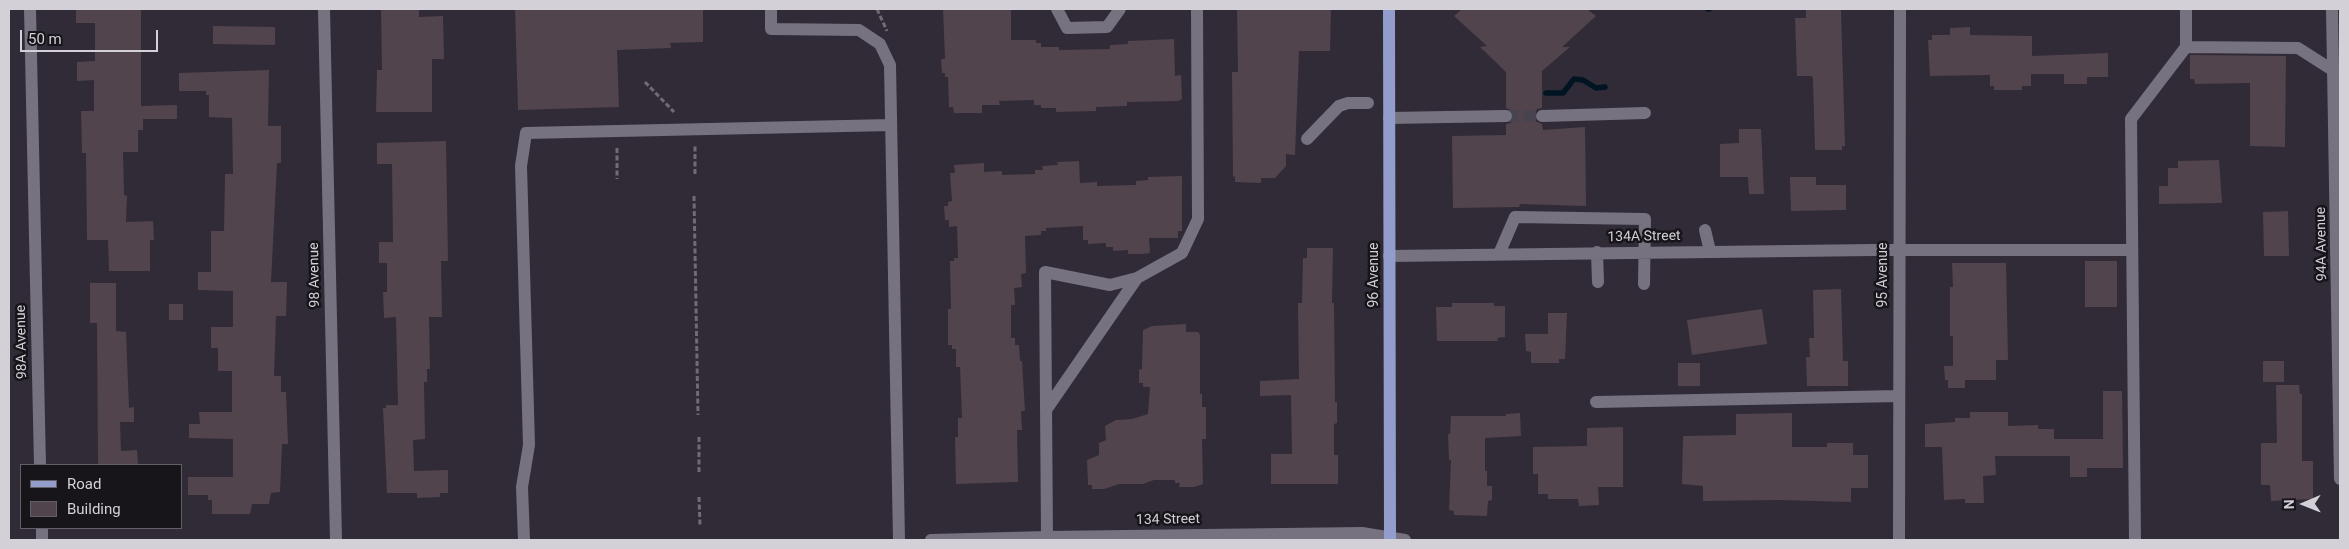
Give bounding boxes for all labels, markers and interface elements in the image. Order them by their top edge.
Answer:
scale bar [22,20,160,52]
text: 50 m [28,30,62,48]
street label: 94A Avenue [2313,207,2331,281]
street label: 134A Street [1607,228,1681,246]
street label: 98 Avenue [306,242,324,308]
street label: 96 Avenue [1366,243,1382,307]
street label: 95 Avenue [1875,243,1891,307]
street label: 98A Avenue [13,305,31,379]
legend [20,464,182,529]
text: Road [67,475,101,493]
north arrow [2279,479,2329,529]
text: N [2281,499,2297,509]
text: Building [67,500,121,518]
street label: 134 Street [1136,511,1200,529]

